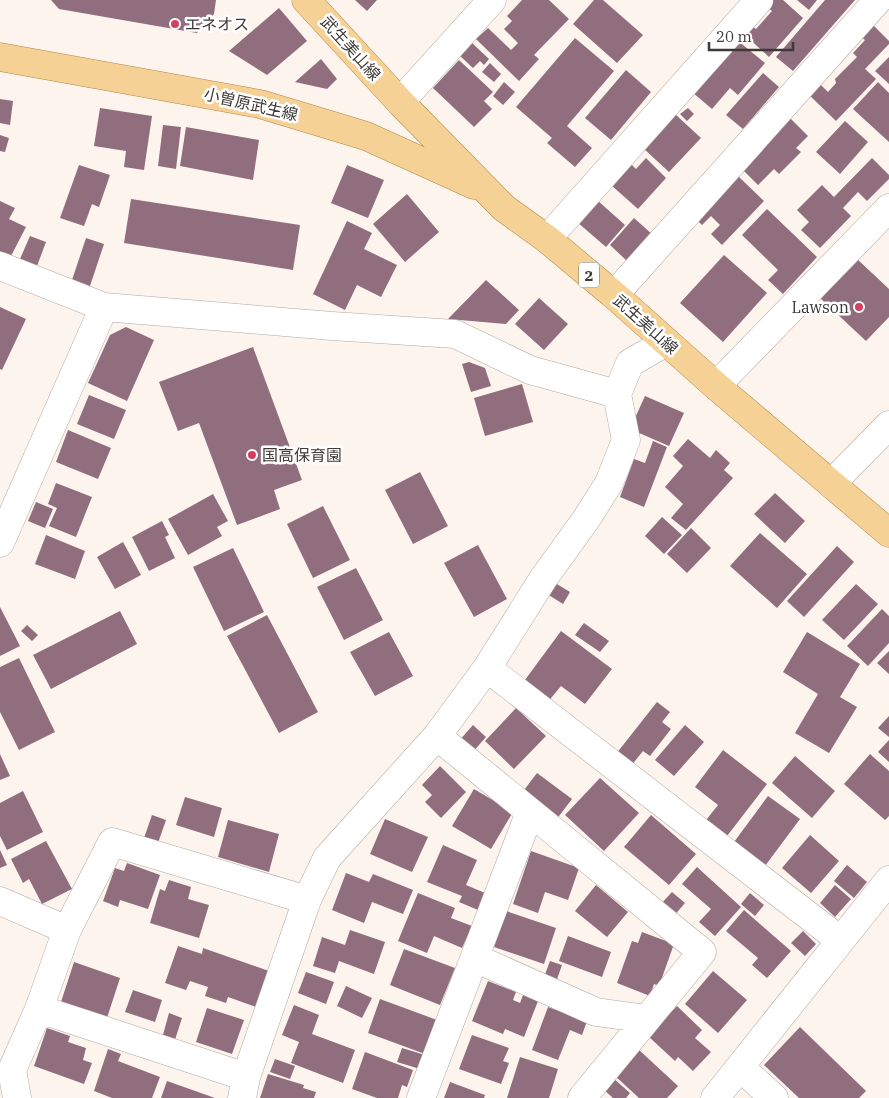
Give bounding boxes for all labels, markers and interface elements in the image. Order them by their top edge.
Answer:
street label: 武生美山線 [317,12,385,84]
place label: エネオス [185,14,249,34]
marker: エネオス [169,18,181,30]
scale bar [709,20,793,52]
text: 20 m [716,27,752,46]
street label: 小曽原武生線 [202,83,300,125]
road number: 2 [579,262,599,288]
street label: 武生美山線 [610,290,682,358]
place label: Lawson [791,297,849,317]
marker: Lawson [853,301,865,313]
place label: 国高保育園 [262,445,342,465]
marker: 国高保育園 [246,449,258,461]

